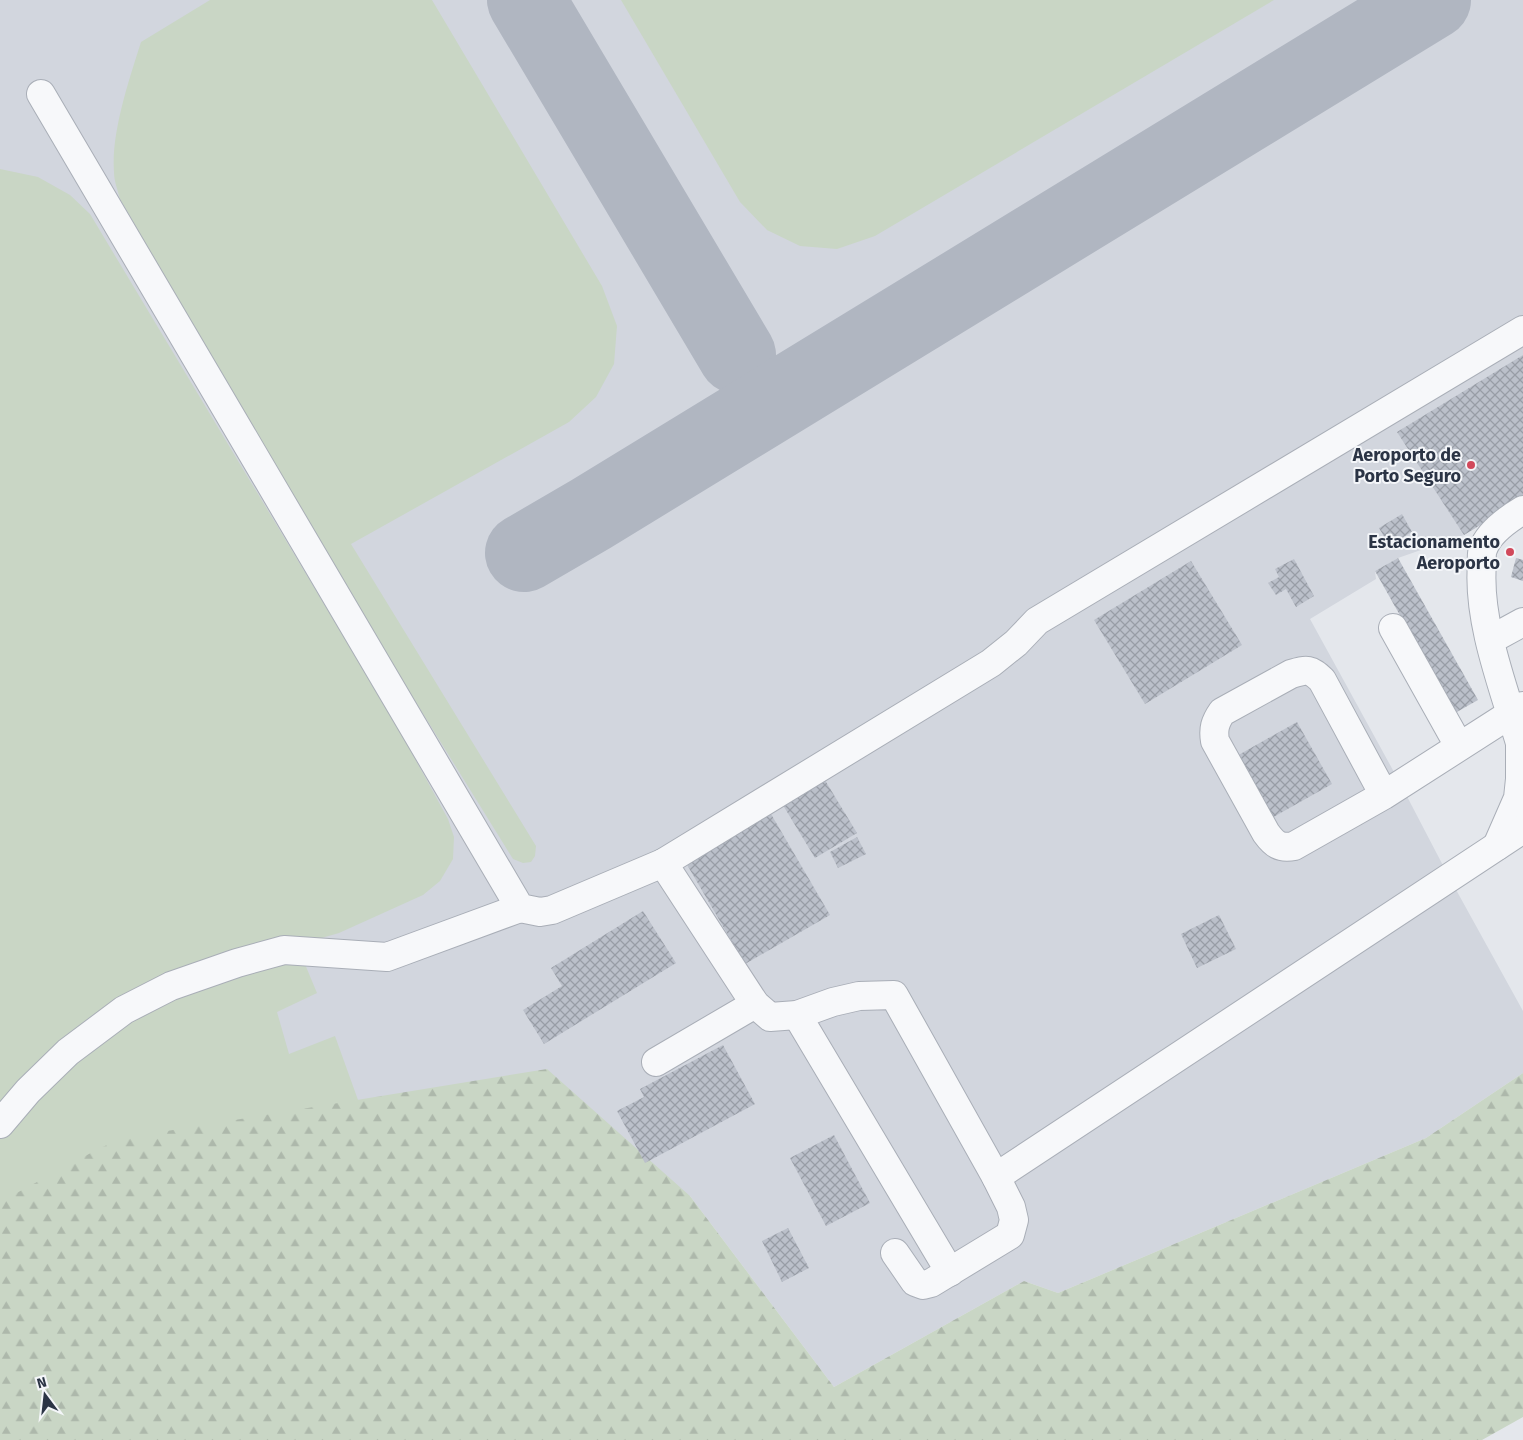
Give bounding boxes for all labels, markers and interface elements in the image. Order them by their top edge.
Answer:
place label: Aeroporto de Porto Seguro [1352,444,1461,487]
marker: Aeroporto de Porto Seguro [1465,459,1477,471]
place label: Estacionamento Aeroporto [1368,531,1500,574]
marker: Estacionamento Aeroporto [1504,546,1516,558]
north arrow [20,1370,70,1420]
text: N [35,1374,48,1392]

